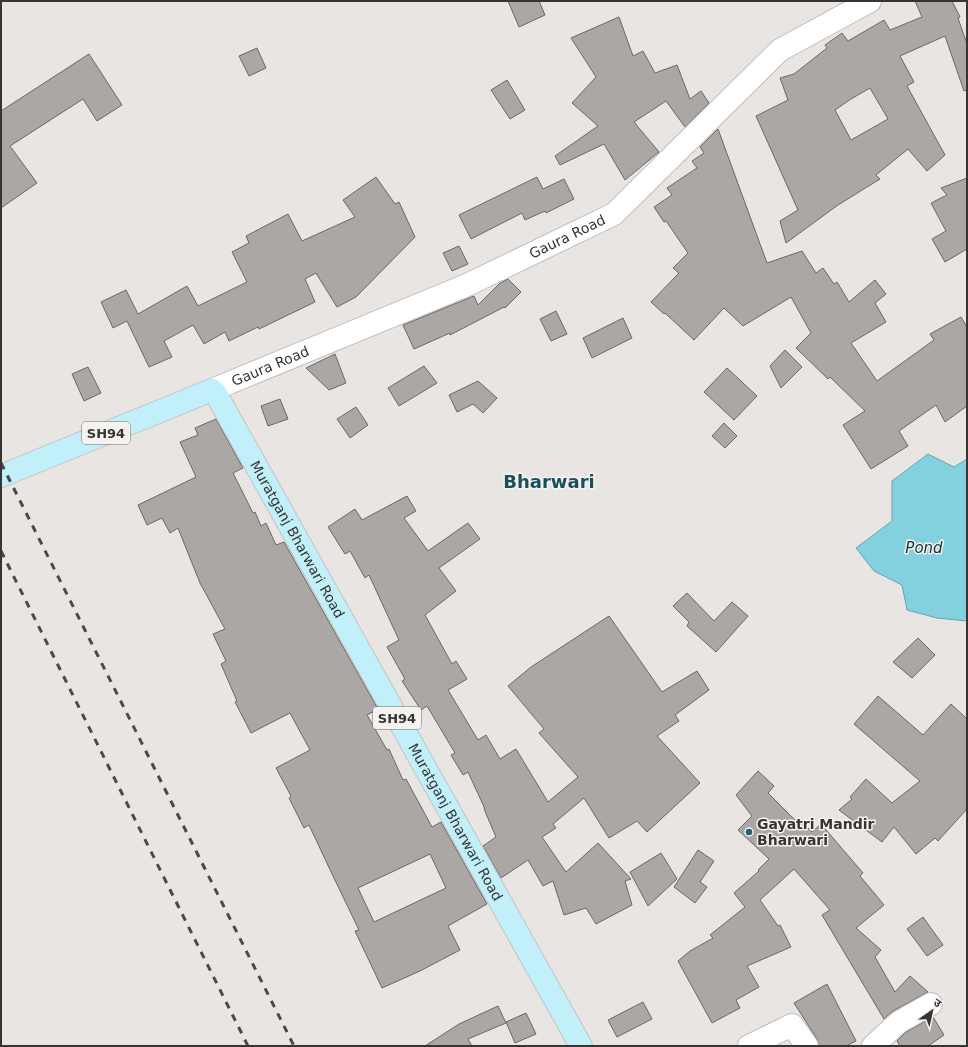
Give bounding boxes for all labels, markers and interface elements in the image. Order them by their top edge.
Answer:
street label: Gaura Road [527,212,608,262]
street label: Gaura Road [229,343,311,389]
road number: SH94 [82,422,130,444]
street label: Muratganj Bharwari Road [247,458,348,621]
district label: Bharwari [503,471,595,492]
water label: Pond [905,539,943,557]
road number: SH94 [373,707,421,729]
street label: Muratganj Bharwari Road [405,741,506,903]
place label: Gayatri Mandir Bharwari [757,816,875,848]
marker: Gayatri Mandir Bharwari [744,827,754,837]
north arrow [912,991,952,1031]
text: उ [931,996,944,1011]

